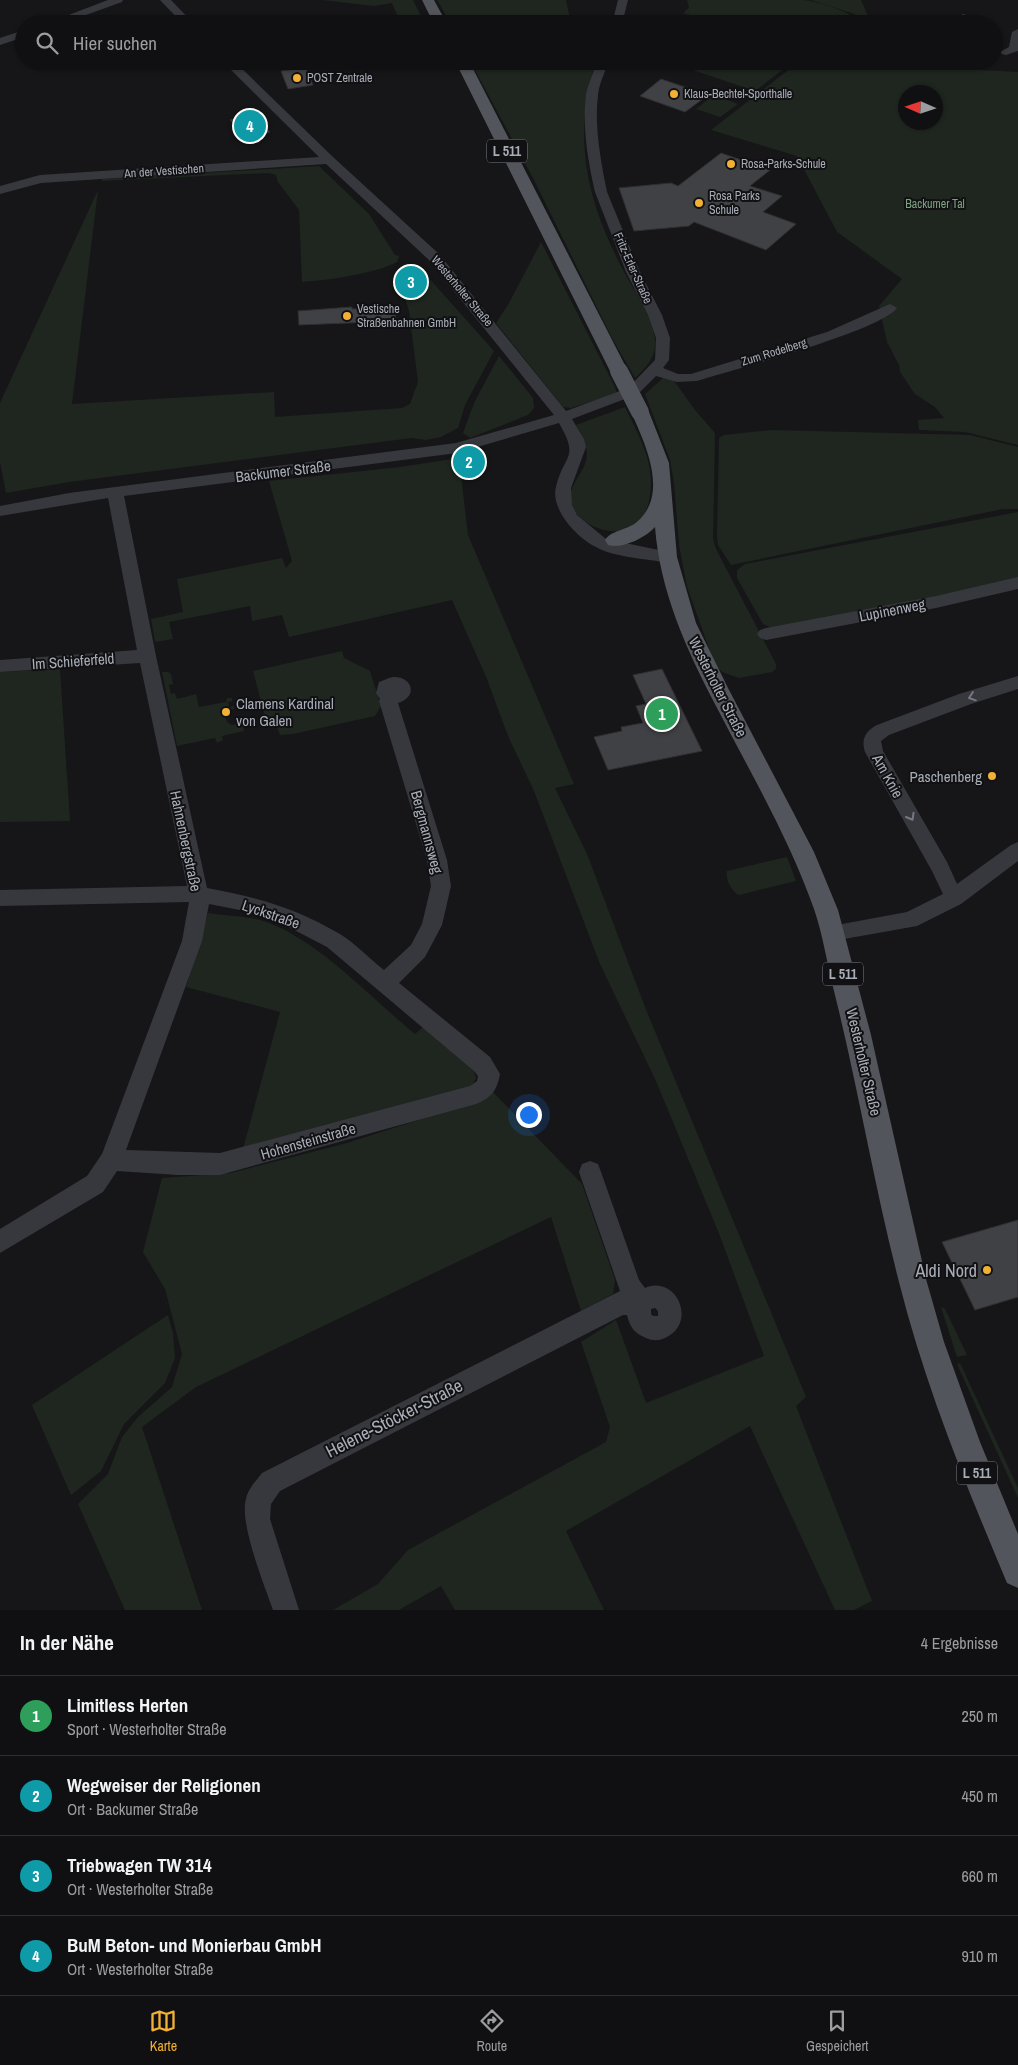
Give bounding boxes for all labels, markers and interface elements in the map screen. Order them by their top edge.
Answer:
search box [15,15,1003,70]
icon: search [33,29,61,57]
text: Hier suchen [73,30,157,56]
place label: POST Zentrale [307,70,372,86]
marker: POST Zentrale [291,72,303,84]
north arrow [898,85,943,130]
place label: Klaus-Bechtel-Sporthalle [684,86,792,102]
marker: Klaus-Bechtel-Sporthalle [668,88,680,100]
pin: 4 [234,107,266,145]
road number: L 511 [487,140,527,162]
place label: Rosa-Parks-Schule [741,156,826,172]
marker: Rosa-Parks-Schule [725,158,737,170]
street label: An der Vestischen [123,160,204,182]
place label: Rosa Parks Schule [709,188,760,218]
park label: Backumer Tal [905,196,965,212]
marker: Rosa Parks Schule [693,197,705,209]
street label: Fritz-Erler-Straße [610,230,656,306]
street label: Westerholter Straße [428,252,496,330]
pin: 3 [395,263,427,301]
place label: Vestische Straßenbahnen GmbH [357,301,456,331]
marker: Vestische Straßenbahnen GmbH [341,310,353,322]
street label: Zum Rodelberg [739,334,809,370]
pin: 2 [453,443,485,481]
street label: Backumer Straße [234,455,332,487]
street label: Lupinenweg [857,593,927,627]
street label: Westerholter Straße [684,633,752,741]
street label: Im Schieferfeld [31,648,115,674]
one-way arrow [968,691,976,701]
place label: Clamens Kardinal von Galen [236,693,334,731]
pin: 1 [646,695,678,733]
marker: Clamens Kardinal von Galen [220,706,232,718]
street label: Am Knie [867,749,909,802]
place label: Paschenberg [910,766,982,787]
marker: Paschenberg [986,770,998,782]
street label: Bergmannsweg [406,788,448,876]
street label: Hahnenbergstraße [165,789,207,893]
one-way arrow [905,811,915,820]
street label: Lyckstraße [239,894,303,934]
road number: L 511 [823,962,863,986]
street label: Westerholter Straße [841,1006,887,1118]
your location [516,1102,542,1128]
street label: Hohensteinstraße [258,1117,358,1165]
place label: Aldi Nord [914,1258,977,1283]
marker: Aldi Nord [981,1264,993,1276]
street label: Helene-Stöcker-Straße [321,1373,467,1463]
road number: L 511 [957,1462,997,1485]
text: In der Nähe [20,1628,114,1657]
text: 4 Ergebnisse [921,1632,998,1654]
text: Limitless Herten [67,1692,188,1718]
text: 1 [32,1705,40,1727]
text: 250 m [962,1705,998,1727]
text: Sport · Westerholter Straße [67,1718,226,1740]
text: Wegweiser der Religionen [67,1772,261,1798]
text: 2 [32,1785,40,1807]
text: 450 m [962,1785,998,1807]
text: Ort · Backumer Straße [67,1798,198,1820]
text: Triebwagen TW 314 [67,1852,212,1878]
text: 3 [32,1865,40,1887]
text: 660 m [962,1865,998,1887]
text: Ort · Westerholter Straße [67,1878,213,1900]
text: BuM Beton- und Monierbau GmbH [67,1932,321,1958]
text: 4 [32,1945,40,1967]
text: 910 m [962,1945,998,1967]
text: Ort · Westerholter Straße [67,1958,213,1980]
tab: Karte [149,2007,177,2055]
tab: Route [476,2007,507,2055]
tab: Gespeichert [806,2007,869,2055]

